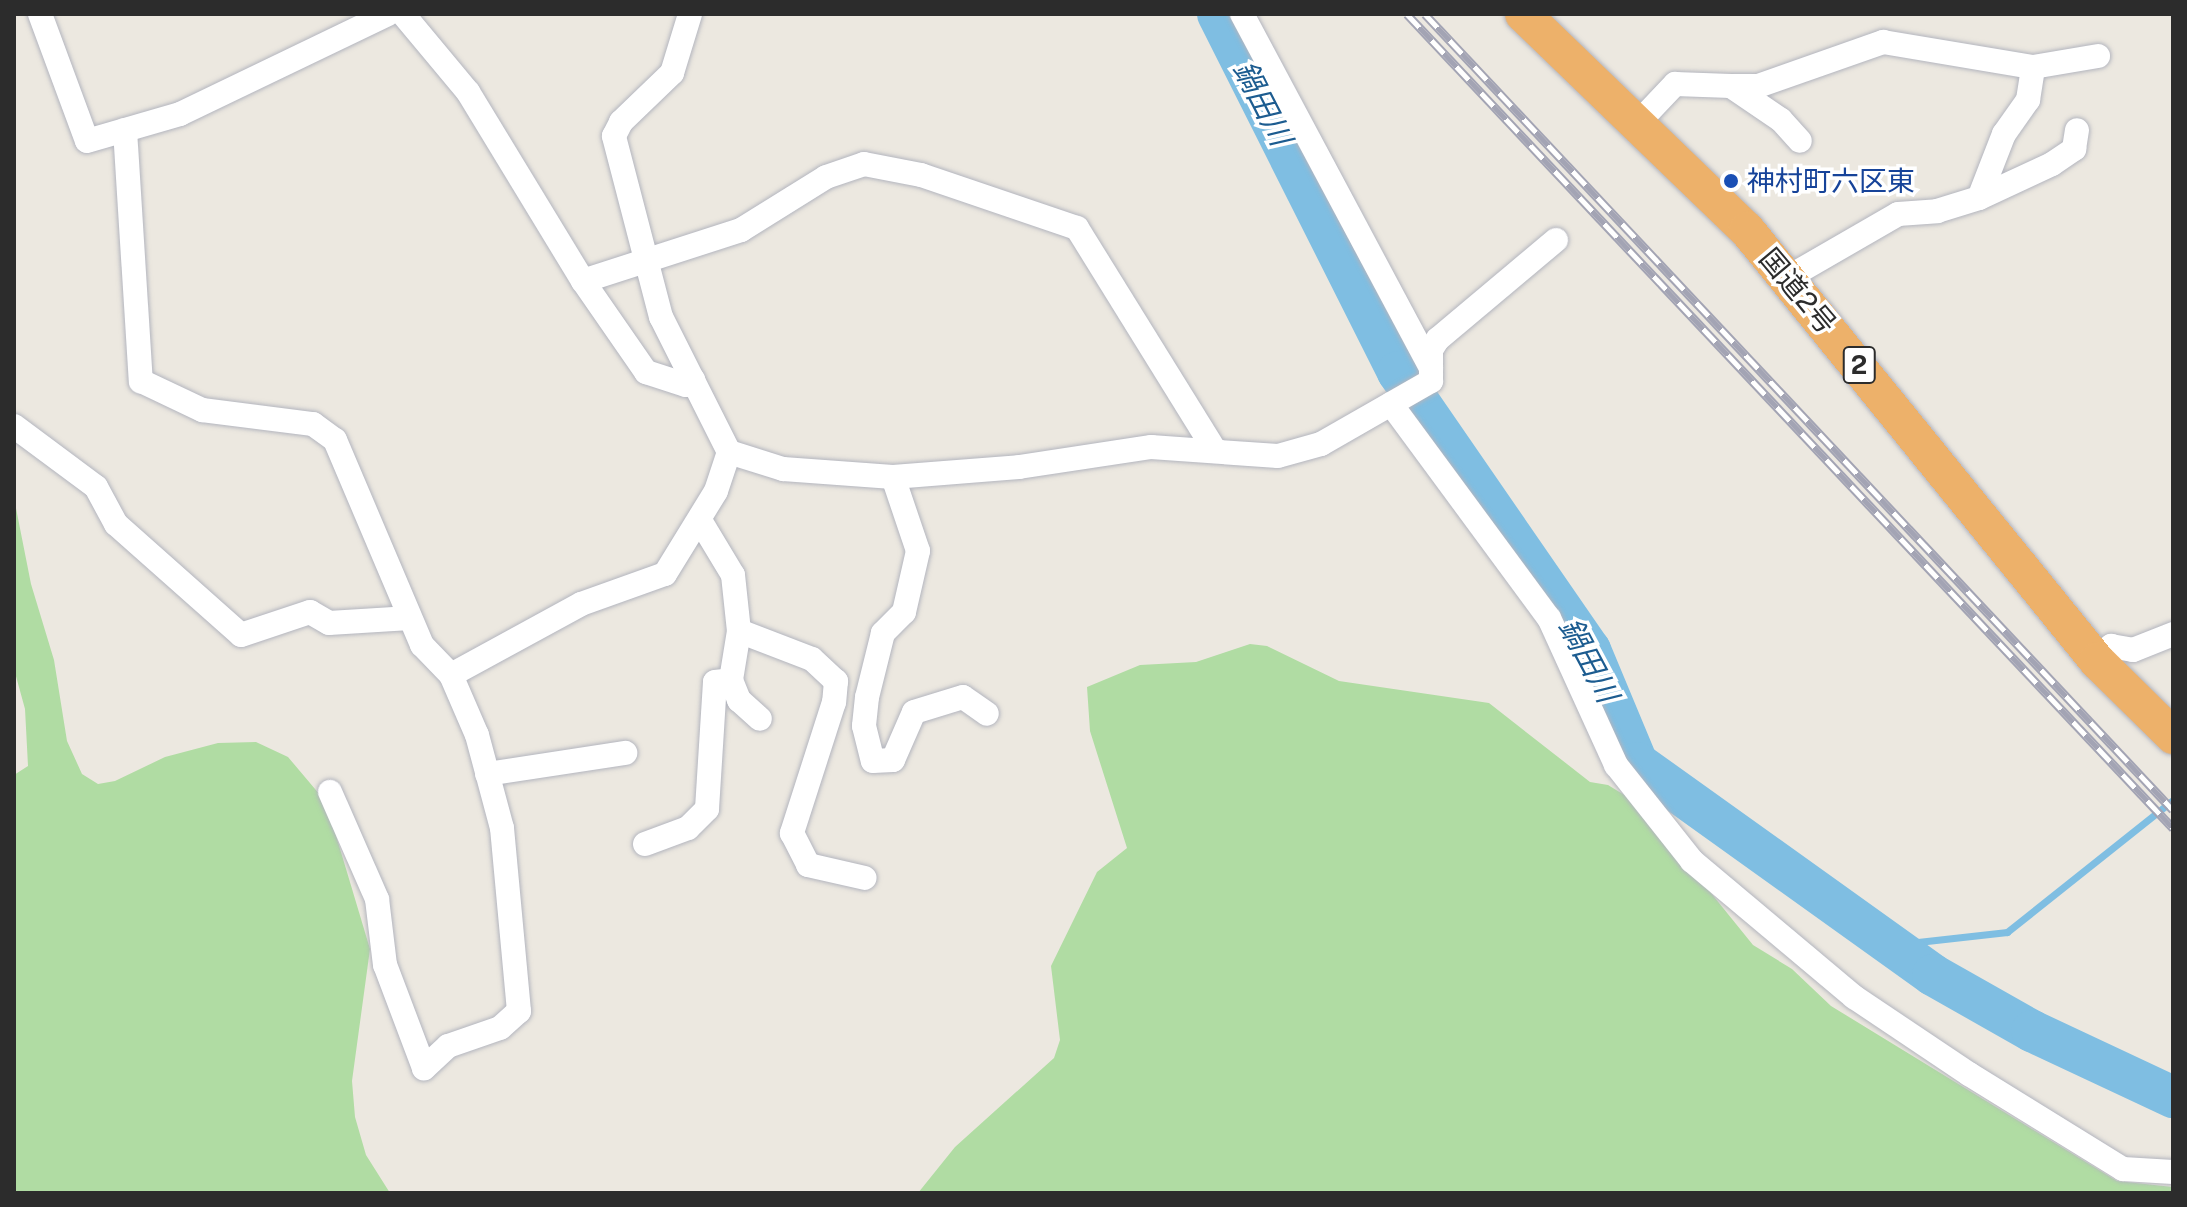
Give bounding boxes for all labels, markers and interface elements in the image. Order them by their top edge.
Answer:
water label: 鍋田川 [1227,55,1299,151]
place label: 神村町六区東 [1747,164,1915,198]
marker: 神村町六区東 [1722,172,1740,190]
street label: 国道2号 [1753,242,1843,340]
road number: 2 [1841,343,1877,387]
water label: 鍋田川 [1552,612,1626,708]

